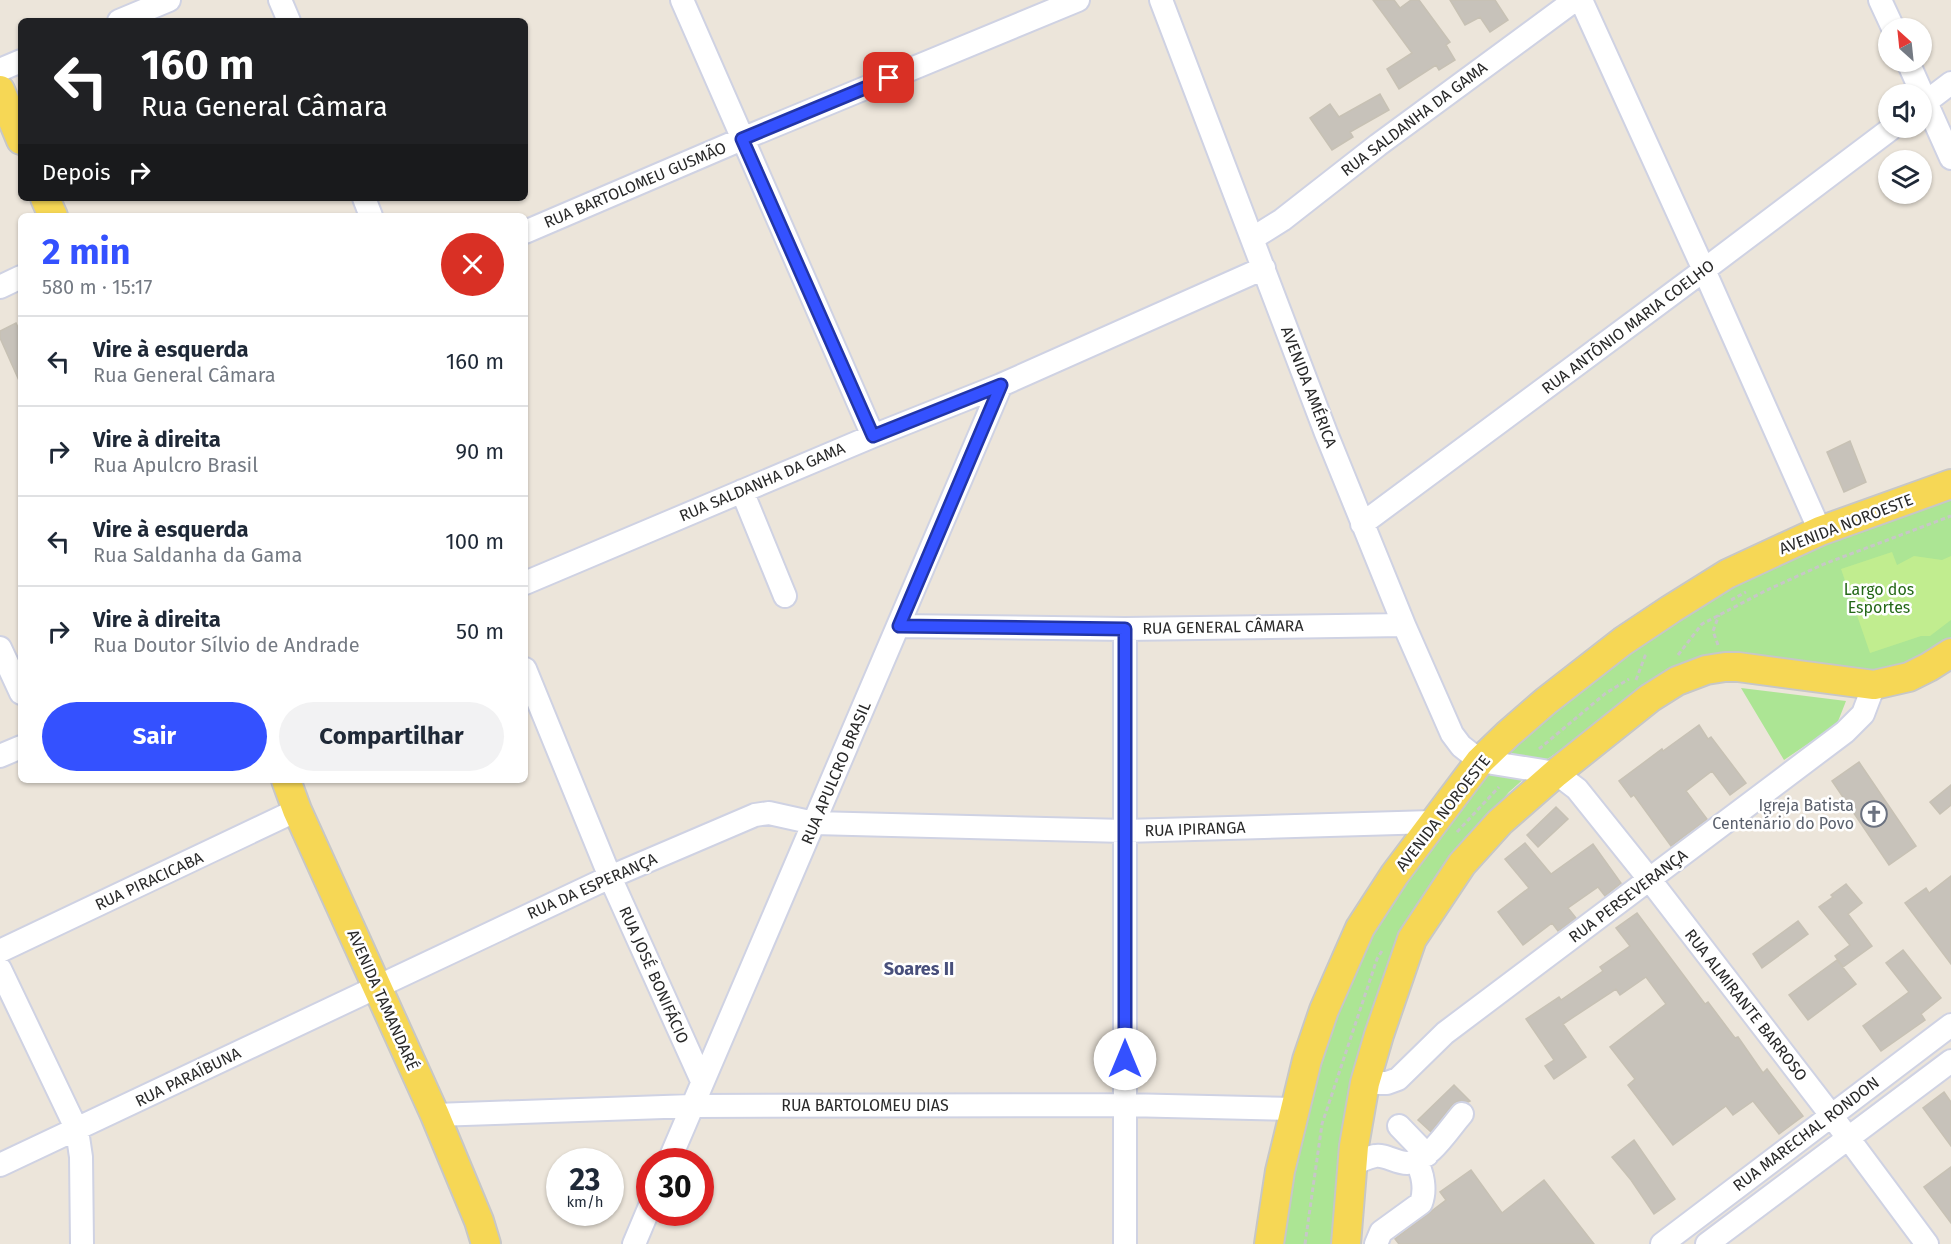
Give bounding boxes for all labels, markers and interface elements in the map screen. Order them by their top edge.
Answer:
north arrow [1878,18,1932,72]
map controls [1878,18,1932,204]
text: 160 m [141,40,254,90]
icon: left [42,42,120,120]
pin [863,52,914,103]
street label: RUA SALDANHA DA GAMA [1337,57,1492,180]
icon: arrive [872,61,905,94]
button: sound [1878,84,1932,138]
text: Rua General Câmara [141,91,388,123]
street label: RUA BARTOLOMEU GUSMÃO [541,138,729,232]
button: layers [1878,150,1932,204]
icon: right [123,156,156,189]
text: Depois [42,159,111,186]
text: 2 min [42,230,131,274]
button: close [441,233,504,296]
street label: RUA ANTÔNIO MARIA COELHO [1537,255,1718,398]
text: 580 m · 15:17 [42,275,152,299]
street label: AVENIDA AMÉRICA [1277,323,1342,451]
text: Vire à esquerda [93,336,249,363]
icon: left [42,345,75,378]
text: 160 m [446,348,504,375]
text: Rua General Câmara [93,363,276,387]
text: Vire à direita [93,426,221,453]
icon: right [42,435,75,468]
text: 90 m [455,438,504,465]
street label: RUA SALDANHA DA GAMA [676,438,848,526]
text: Rua Apulcro Brasil [93,453,258,477]
street label: AVENIDA NOROESTE [1776,490,1916,558]
text: Vire à esquerda [93,516,249,543]
icon: left [42,525,75,558]
text: 100 m [445,528,504,555]
text: Rua Saldanha da Gama [93,543,302,567]
park label: Largo dos Esportes [1844,580,1914,617]
text: Vire à direita [93,606,221,633]
icon: right [42,615,75,648]
street label: RUA GENERAL CÂMARA [1142,615,1305,638]
text: 50 m [456,618,504,645]
text: Rua Doutor Sílvio de Andrade [93,633,360,657]
street label: RUA APULCRO BRASIL [797,699,875,847]
button: Sair [42,702,267,771]
button: Compartilhar [279,702,504,771]
street label: AVENIDA NOROESTE [1392,751,1494,875]
place label: Igreja Batista Centenário do Povo [1712,796,1854,833]
church icon: Igreja Batista Centenário do Povo [1859,799,1889,829]
street label: RUA IPIRANGA [1144,818,1247,840]
street label: RUA PERSEVERANÇA [1565,845,1692,948]
street label: RUA PIRACICABA [92,847,207,914]
street label: RUA DA ESPERANÇA [524,849,661,924]
street label: RUA JOSÉ BONIFÁCIO [615,903,694,1047]
street label: RUA ALMIRANTE BARROSO [1681,925,1811,1085]
street label: AVENIDA TAMANDARÉ [343,926,424,1073]
district label: Soares II [884,958,954,980]
position arrow [1093,1027,1157,1091]
street label: RUA PARAÍBUNA [132,1042,245,1111]
street label: RUA MARECHAL RONDON [1729,1073,1883,1195]
street label: RUA BARTOLOMEU DIAS [781,1096,949,1115]
speed limit sign: 30 [636,1148,714,1226]
text: 23 [570,1162,600,1198]
text: km/h [566,1193,604,1211]

